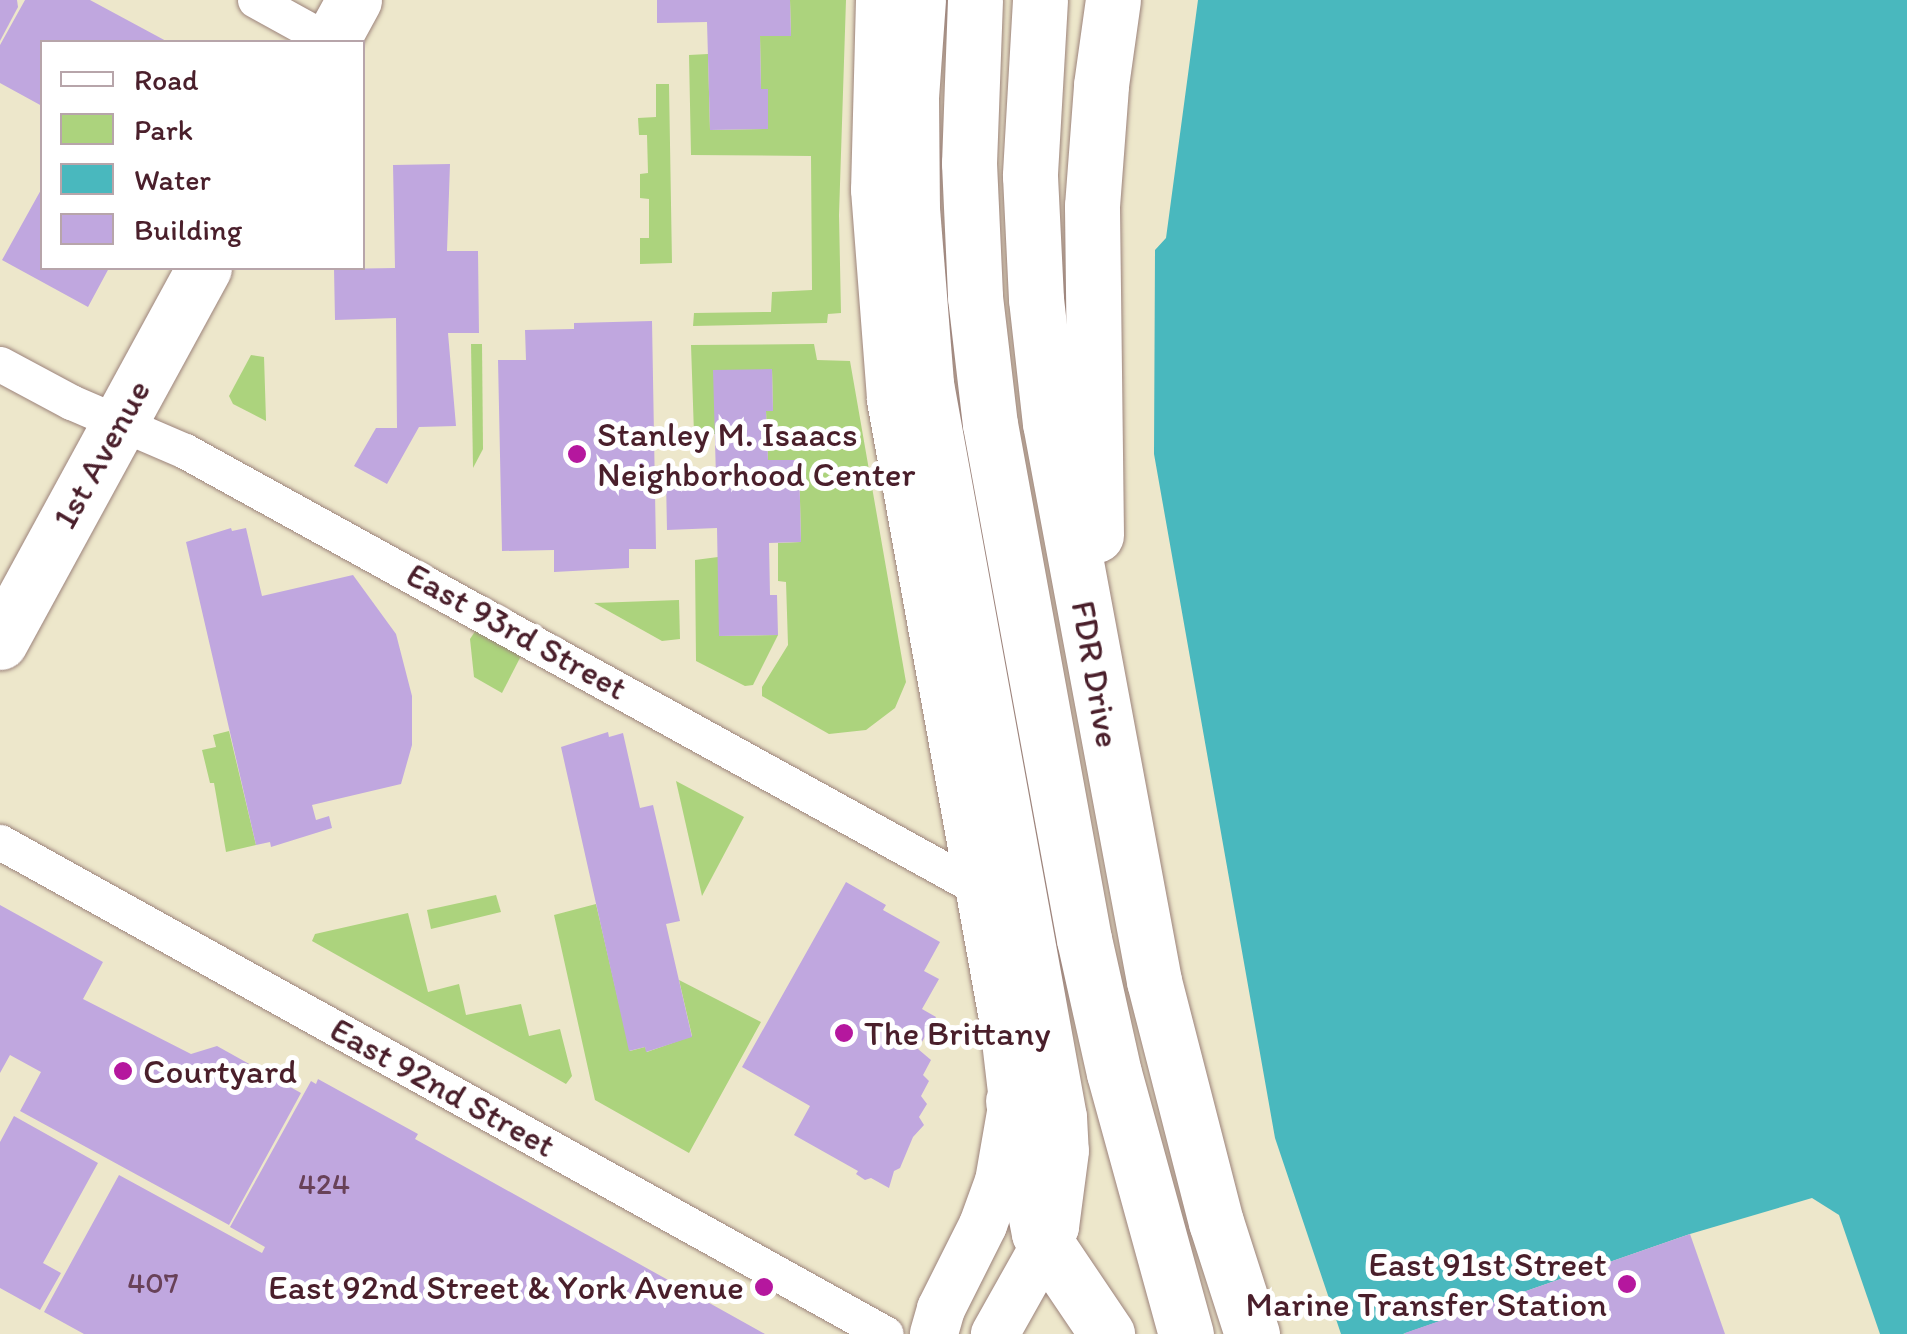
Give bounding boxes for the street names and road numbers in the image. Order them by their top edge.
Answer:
street label: 1st Avenue [43,373,159,535]
street label: East 93rd Street [400,553,634,709]
street label: FDR Drive [1062,597,1130,751]
street label: East 92nd Street [324,1008,562,1166]

